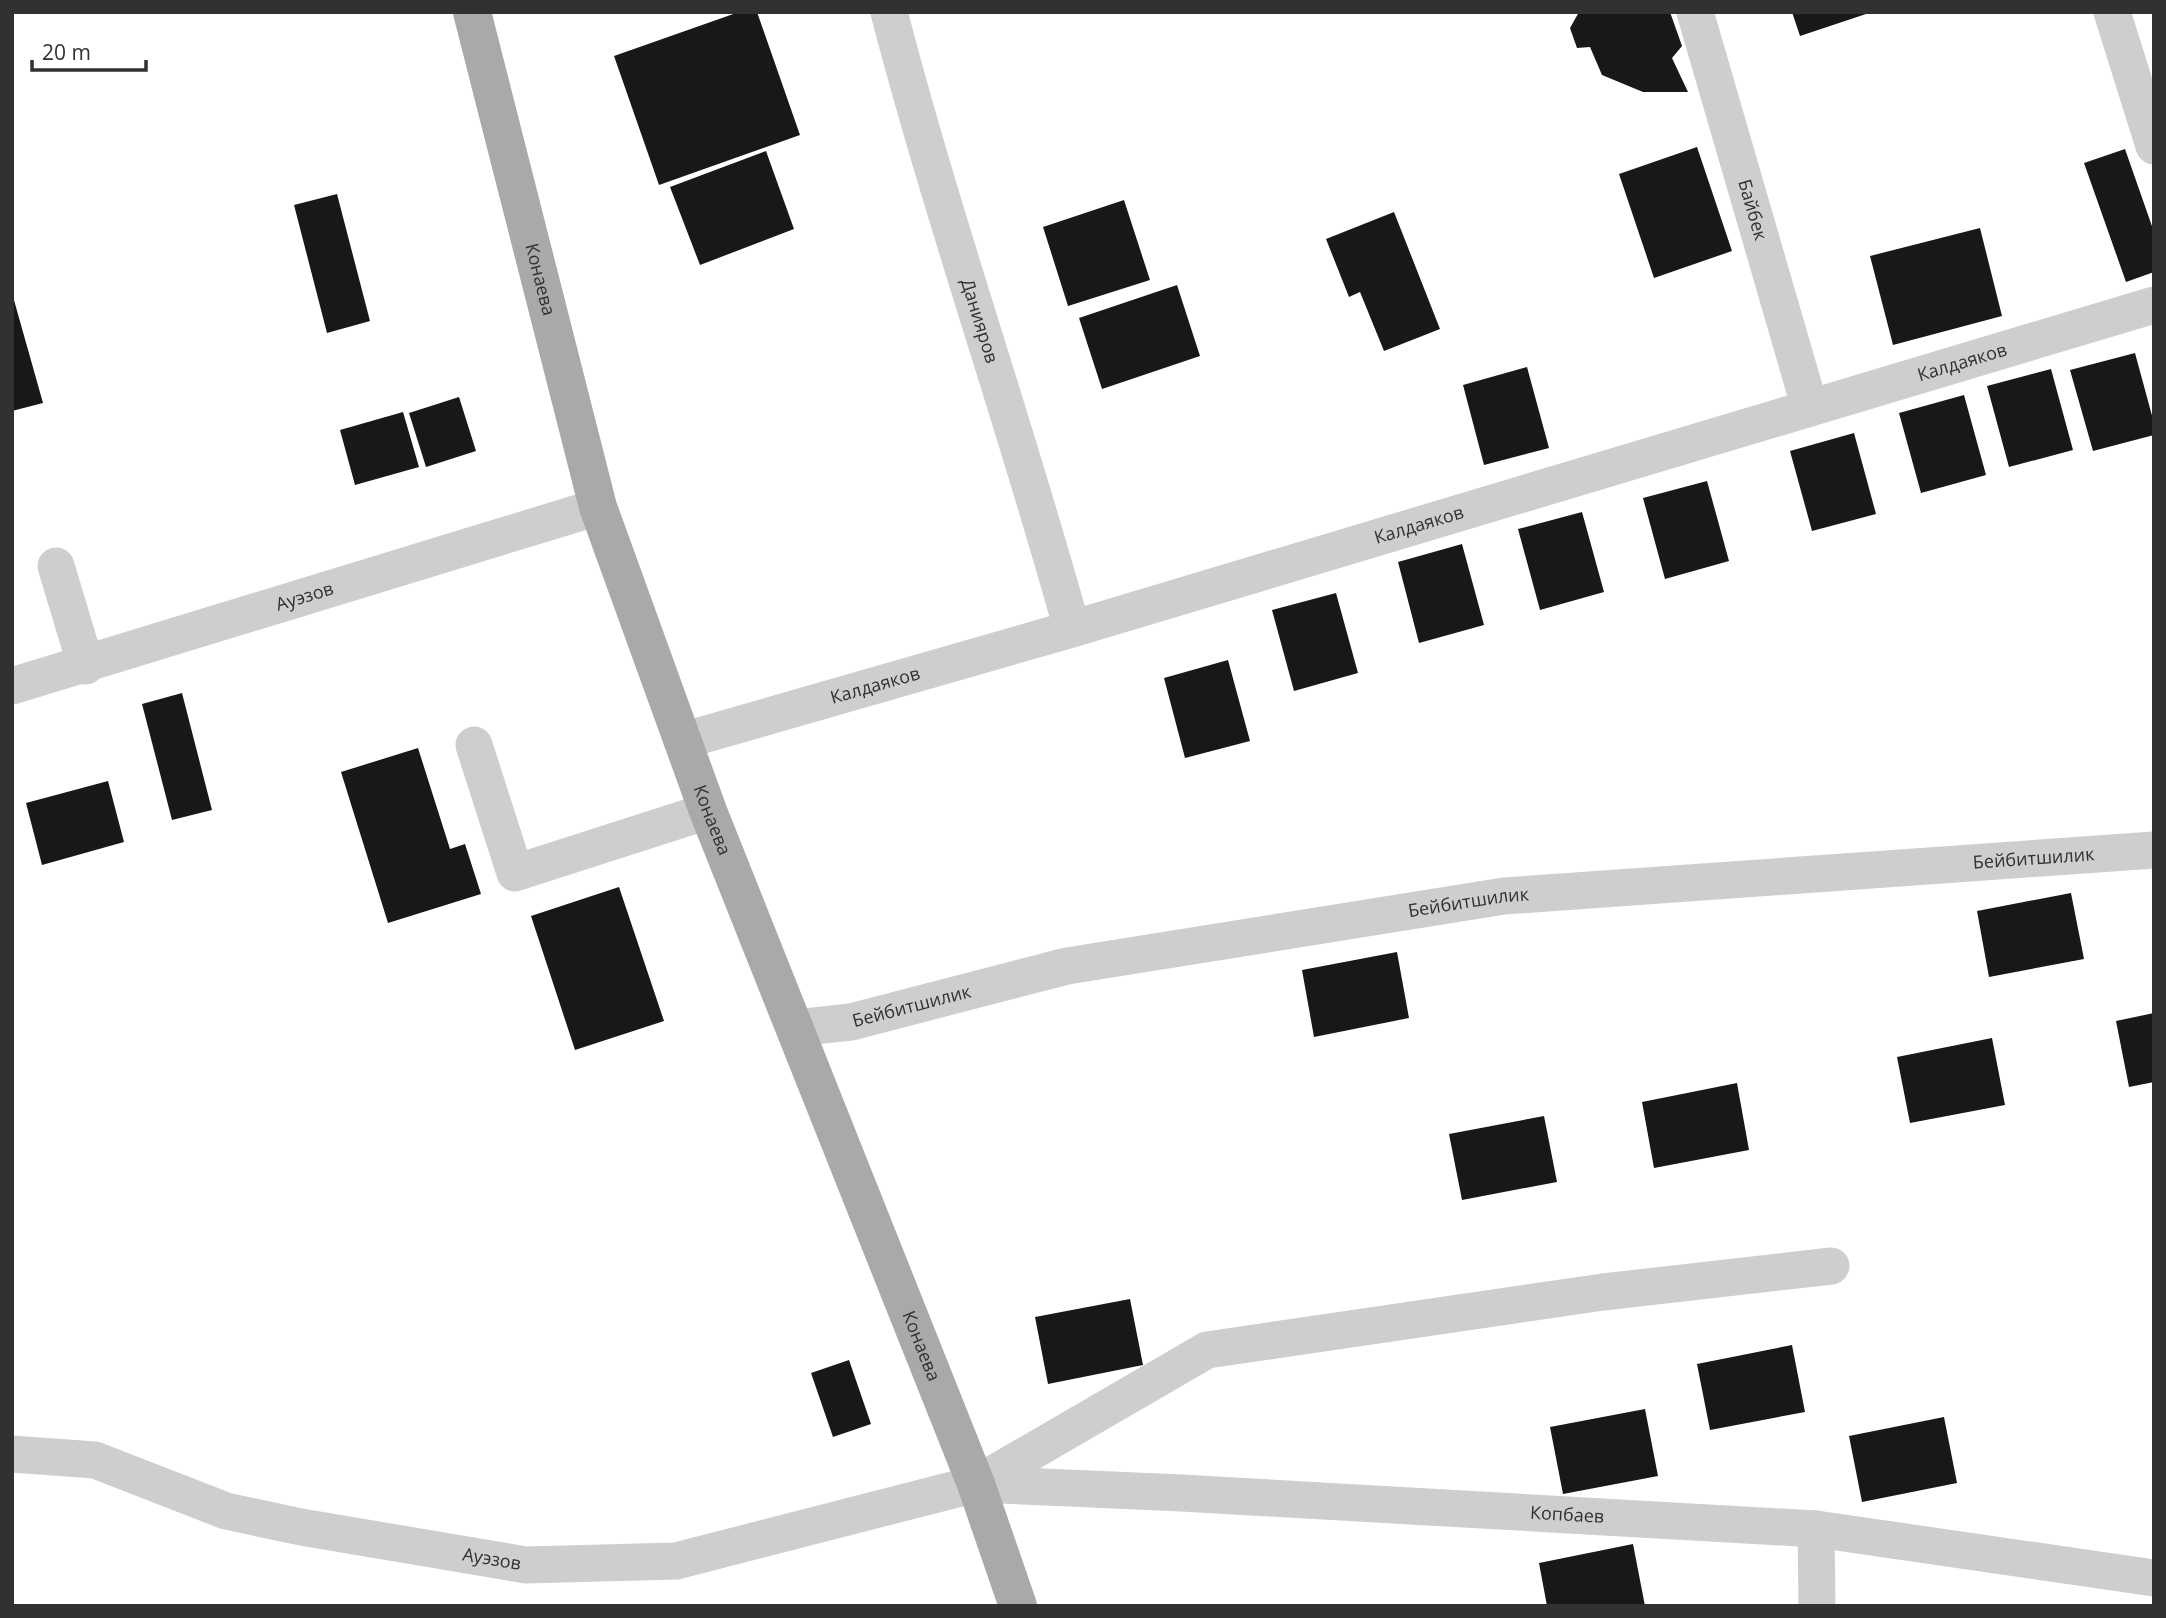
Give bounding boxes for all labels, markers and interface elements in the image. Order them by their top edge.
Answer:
scale bar [32,28,145,72]
text: 20 m [42,38,91,66]
street label: Байбек [1733,176,1774,244]
street label: Конаева [520,241,562,318]
street label: Данияров [956,275,1005,366]
street label: Калдаяков [1914,337,2009,386]
street label: Калдаяков [1371,499,1466,549]
street label: Ауэзов [273,576,336,616]
street label: Калдаяков [827,660,923,709]
street label: Конаева [688,781,737,859]
street label: Бейбитшилик [1972,841,2096,874]
street label: Бейбитшилик [1406,881,1530,922]
street label: Бейбитшилик [849,978,974,1032]
street label: Конаева [897,1307,947,1384]
street label: Копбаев [1530,1500,1605,1528]
street label: Ауэзов [461,1541,523,1575]

